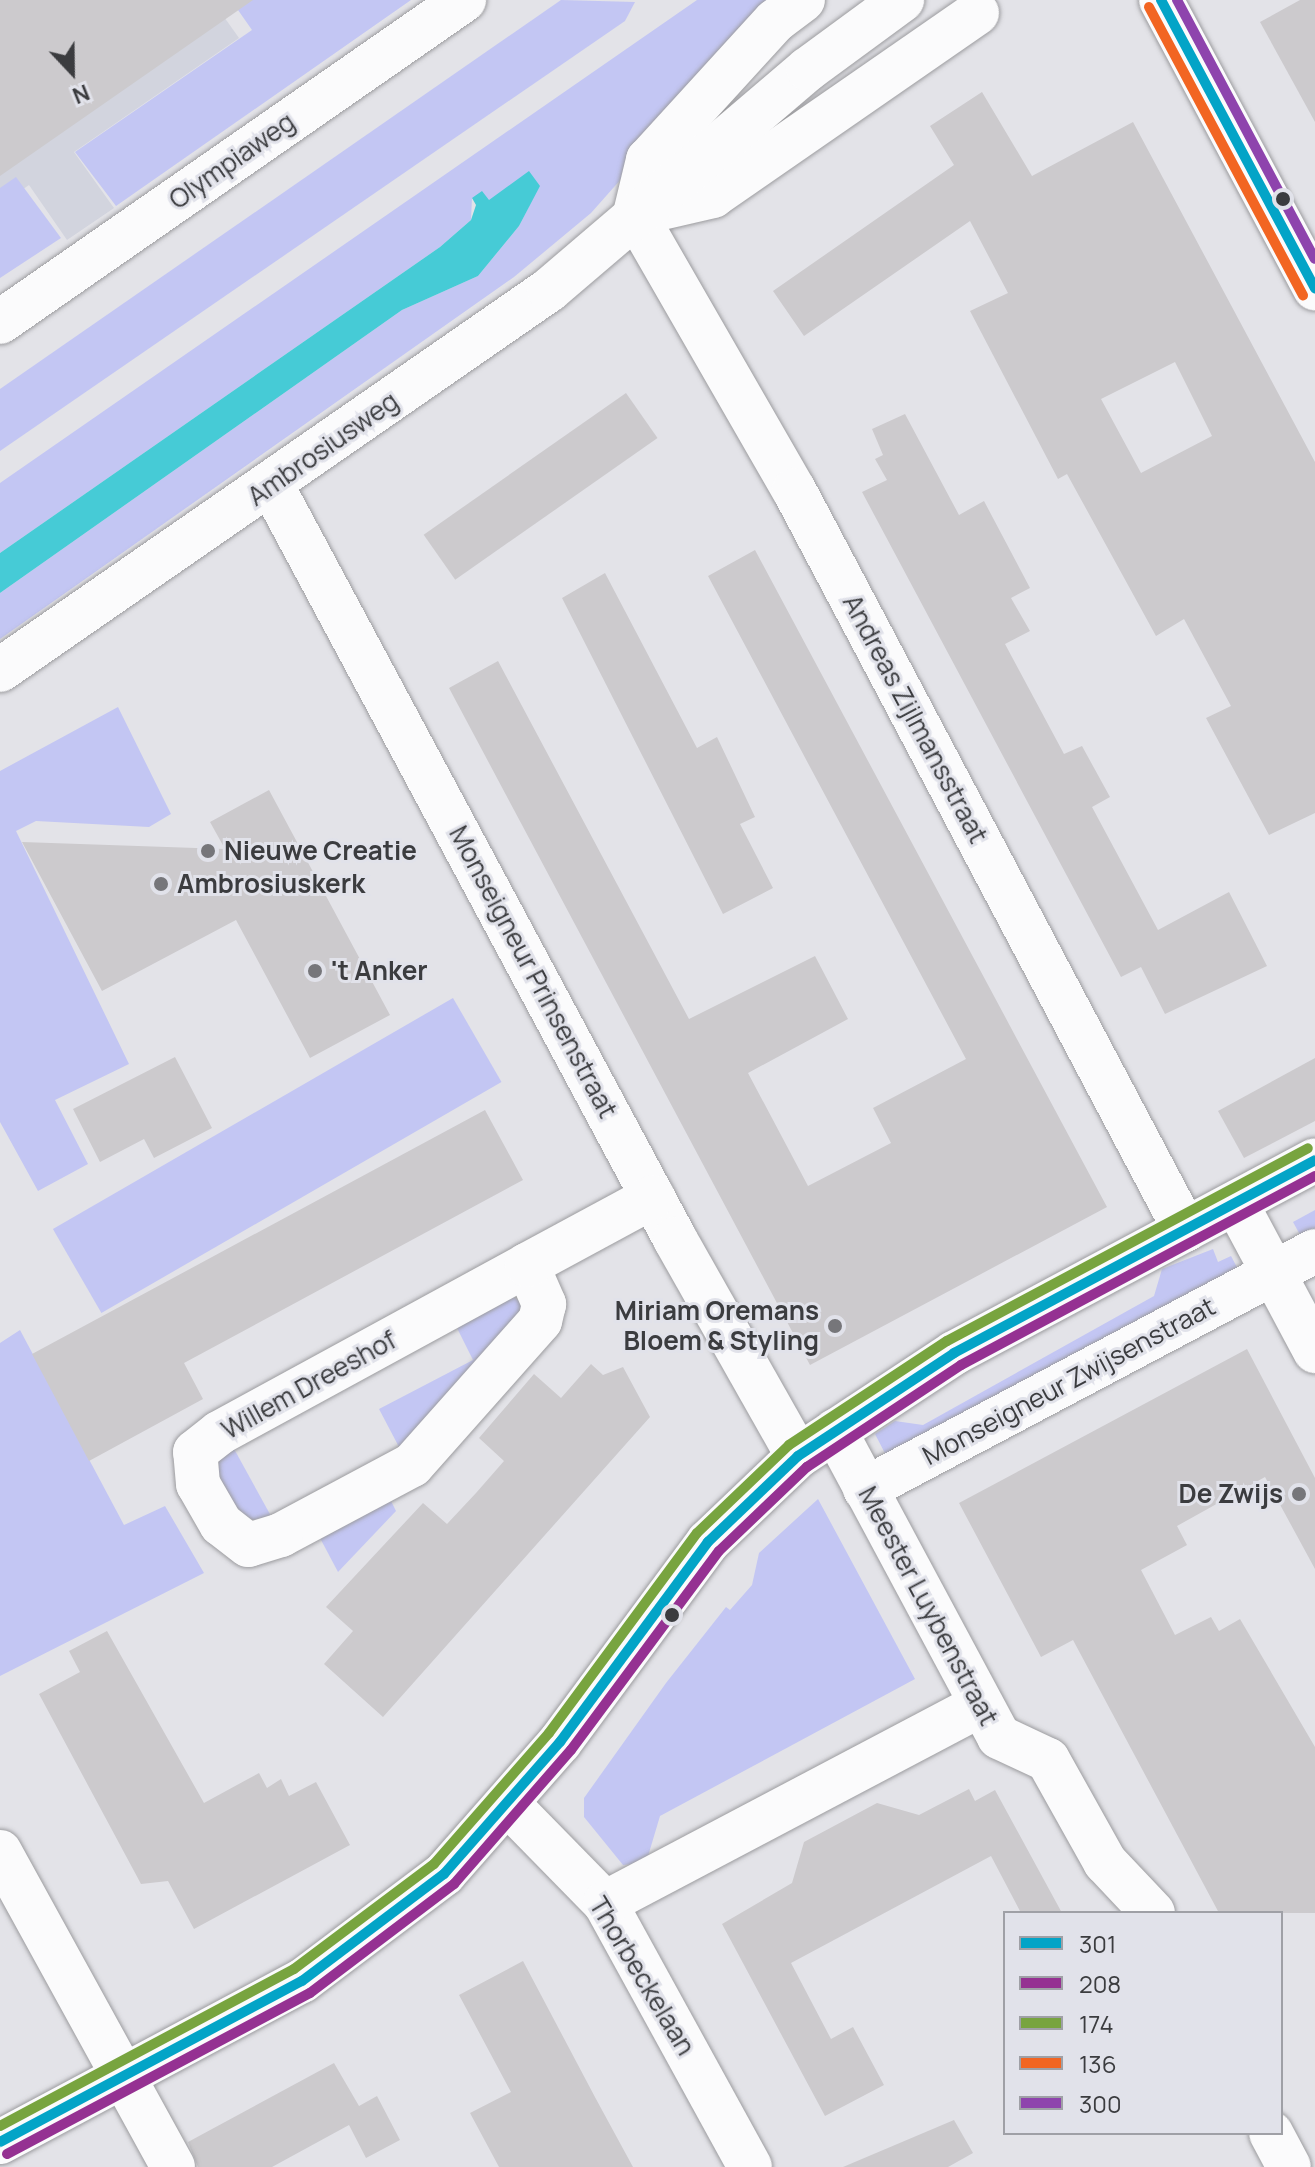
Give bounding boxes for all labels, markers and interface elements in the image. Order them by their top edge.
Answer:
north arrow [32,32,112,112]
text: N [68,77,94,111]
street label: Olympiaweg [163,106,301,216]
unlabelled marker [1275,191,1291,207]
street label: Ambrosiusweg [242,386,404,512]
street label: Andreas Zijlmansstraat [836,589,994,849]
street label: Monseigneur Prinsenstraat [443,821,623,1123]
place label: Nieuwe Creatie [224,835,417,867]
marker: Nieuwe Creatie [199,842,217,860]
place label: Ambrosiuskerk [177,868,365,900]
marker: Ambrosiuskerk [152,875,170,893]
place label: 't Anker [331,955,428,987]
marker: 't Anker [306,962,324,980]
street label: Monseigneur Zwijsenstraat [917,1291,1221,1471]
place label: Miriam Oremans Bloem & Styling [615,1295,819,1356]
marker: Miriam Oremans Bloem & Styling [826,1317,844,1335]
street label: Willem Dreeshof [216,1324,402,1446]
place label: De Zwijs [1179,1478,1283,1510]
street label: Meester Luybenstraat [852,1481,1004,1731]
marker: De Zwijs [1290,1485,1308,1503]
unlabelled marker [664,1607,680,1623]
street label: Thorbeckelaan [583,1891,701,2061]
legend [1003,1911,1283,2135]
text: 301 [1079,1927,1116,1960]
text: 208 [1079,1967,1121,2000]
text: 174 [1079,2007,1114,2040]
text: 136 [1079,2047,1117,2080]
text: 300 [1079,2087,1122,2120]

